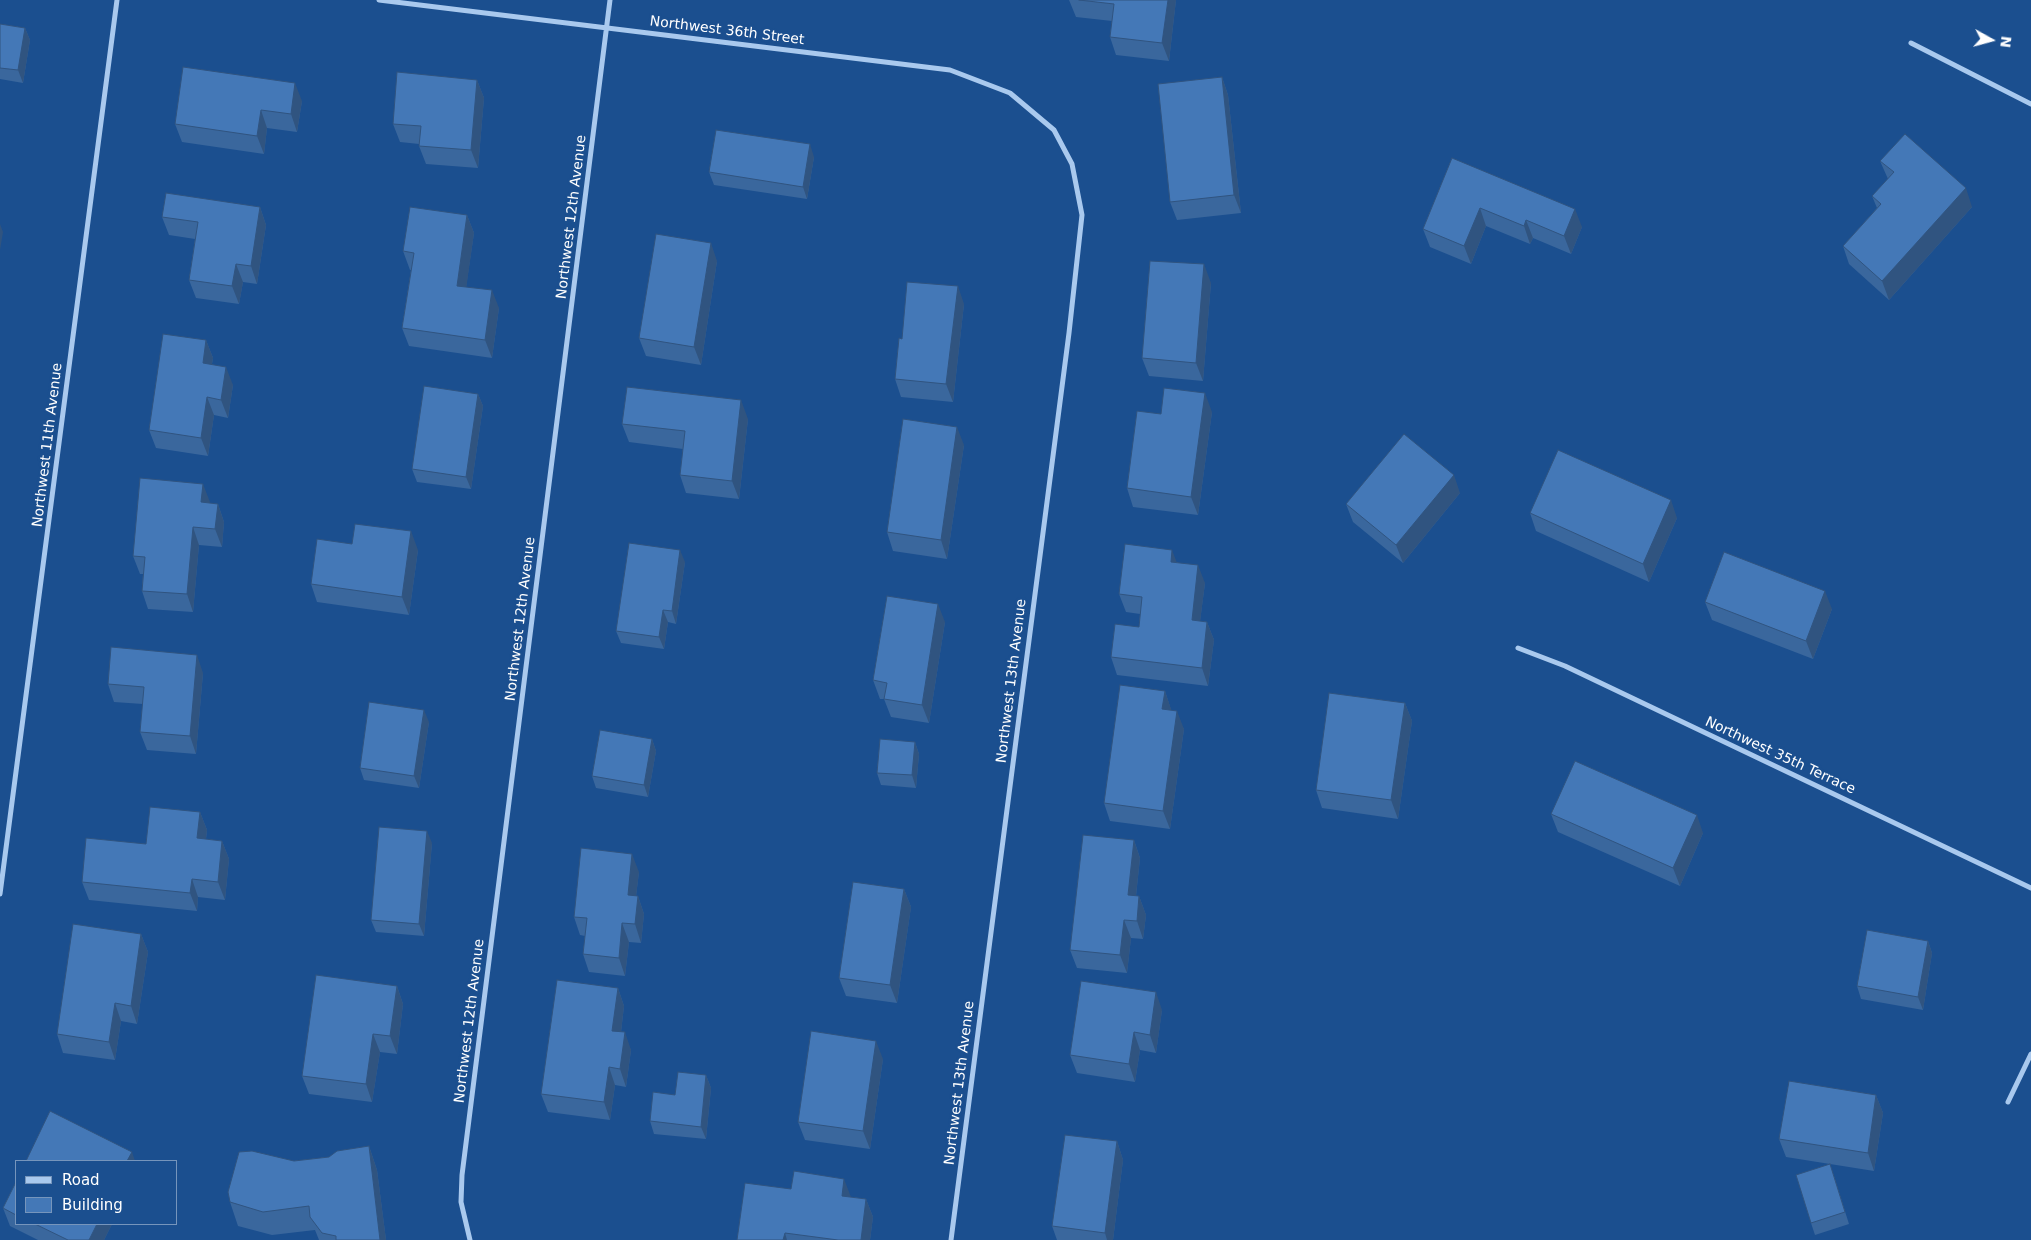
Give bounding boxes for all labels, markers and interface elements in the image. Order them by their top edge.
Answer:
street label: Northwest 36th Street [649,13,805,49]
north arrow [1966,15,2016,65]
text: N [1997,35,2015,49]
street label: Northwest 12th Avenue [554,134,590,300]
street label: Northwest 11th Avenue [30,362,66,528]
street label: Northwest 12th Avenue [503,536,539,702]
street label: Northwest 13th Avenue [994,598,1030,764]
street label: Northwest 35th Terrace [1702,714,1858,798]
street label: Northwest 12th Avenue [452,938,488,1104]
street label: Northwest 13th Avenue [942,1000,978,1166]
legend [15,1160,178,1225]
text: Road [62,1171,100,1189]
text: Building [62,1196,123,1214]

